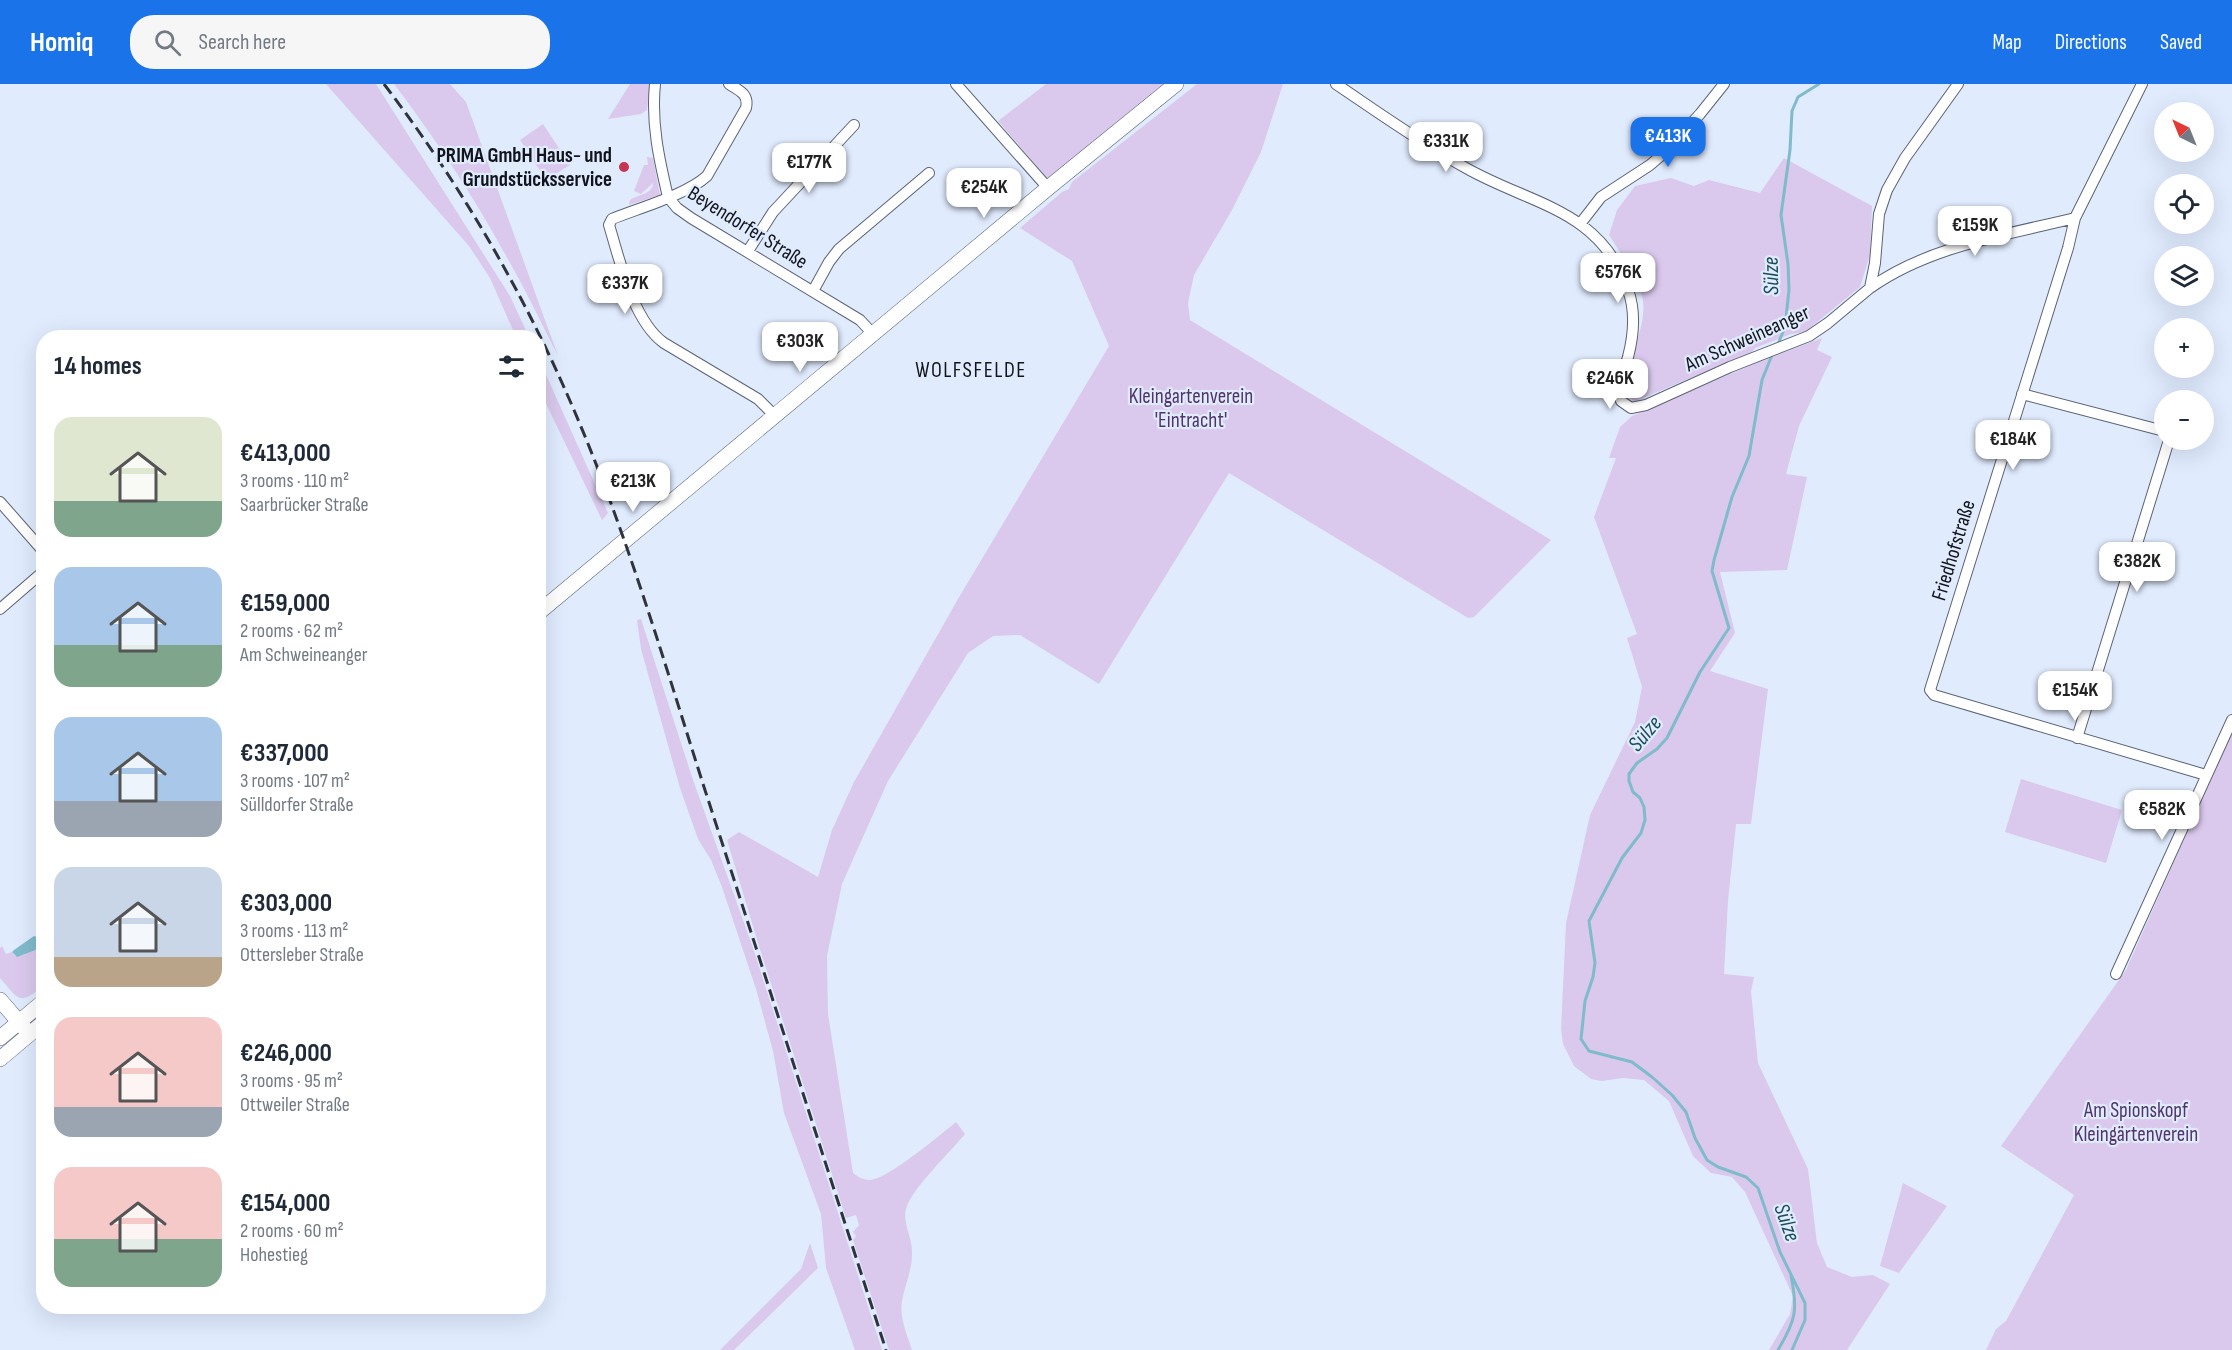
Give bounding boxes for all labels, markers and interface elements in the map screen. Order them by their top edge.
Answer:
search box [130,15,550,69]
text: Homiq [30,26,94,59]
icon: search [151,26,184,59]
text: Search here [199,29,286,56]
text: Map [1992,30,2022,55]
text: Directions [2055,30,2127,55]
text: Saved [2160,30,2202,55]
north arrow [2154,102,2214,162]
map controls [2154,102,2214,450]
pin: €413K [1626,117,1710,168]
pin: €331K [1404,122,1488,173]
text: €413K [1645,124,1691,148]
text: €331K [1423,129,1469,153]
place label: PRIMA GmbH Haus- und Grundstücksservice [436,143,612,192]
pin: €177K [767,143,851,194]
text: €177K [786,150,832,174]
marker: PRIMA GmbH Haus- und Grundstücksservice [617,160,631,174]
pin: €254K [942,168,1026,219]
button: locate [2154,174,2214,234]
text: €254K [960,175,1008,199]
street label: Beyendorfer Straße [683,181,812,274]
pin: €159K [1933,206,2017,257]
text: €159K [1952,213,1998,237]
button: layers [2154,246,2214,306]
pin: €576K [1576,253,1660,304]
water label: Sülze [1758,256,1785,295]
text: €576K [1594,260,1642,284]
pin: €337K [583,264,667,315]
text: €337K [601,271,649,295]
street label: Am Schweineanger [1680,300,1813,378]
button: + [2154,318,2214,378]
pin: €303K [758,322,842,373]
text: €303K [776,329,824,353]
icon: filters [495,350,528,383]
text: 14 homes [54,351,142,382]
district label: WOLFSFELDE [915,357,1027,384]
pin: €246K [1568,359,1652,410]
text: €246K [1586,366,1634,390]
park label: Kleingartenverein 'Eintracht' [1129,384,1253,433]
button: − [2154,390,2214,450]
pin: €184K [1971,420,2055,471]
text: €184K [1989,427,2037,451]
text: €413,000 [240,438,331,469]
icon: home [102,441,174,513]
pin: €213K [591,462,675,513]
text: 3 rooms · 110 m² [240,469,349,493]
text: €213K [610,469,656,493]
text: Saarbrücker Straße [240,493,369,517]
street label: Friedhofstraße [1926,497,1981,603]
pin: €382K [2095,542,2179,593]
text: €382K [2113,549,2161,573]
text: €159,000 [240,588,330,619]
icon: home [102,591,174,663]
text: 2 rooms · 62 m² [240,619,343,643]
text: Am Schweineanger [240,643,368,667]
pin: €154K [2033,671,2117,722]
text: €154K [2052,678,2098,702]
water label: Sülze [1623,710,1668,757]
text: €337,000 [240,738,329,769]
icon: home [102,741,174,813]
text: 3 rooms · 107 m² [240,769,350,793]
pin: €582K [2120,790,2204,841]
text: Sülldorfer Straße [240,793,354,817]
text: €582K [2138,797,2186,821]
text: €303,000 [240,888,332,919]
icon: home [102,891,174,963]
text: 3 rooms · 113 m² [240,919,349,943]
text: Ottersleber Straße [240,943,364,967]
text: €246,000 [240,1038,332,1069]
icon: home [102,1041,174,1113]
text: 3 rooms · 95 m² [240,1069,343,1093]
text: Ottweiler Straße [240,1093,350,1117]
park label: Am Spionskopf Kleingärtenverein [2074,1098,2198,1147]
text: €154,000 [240,1188,330,1219]
icon: home [102,1191,174,1263]
water label: Sülze [1767,1200,1806,1246]
text: 2 rooms · 60 m² [240,1219,344,1243]
text: Hohestieg [240,1243,308,1267]

